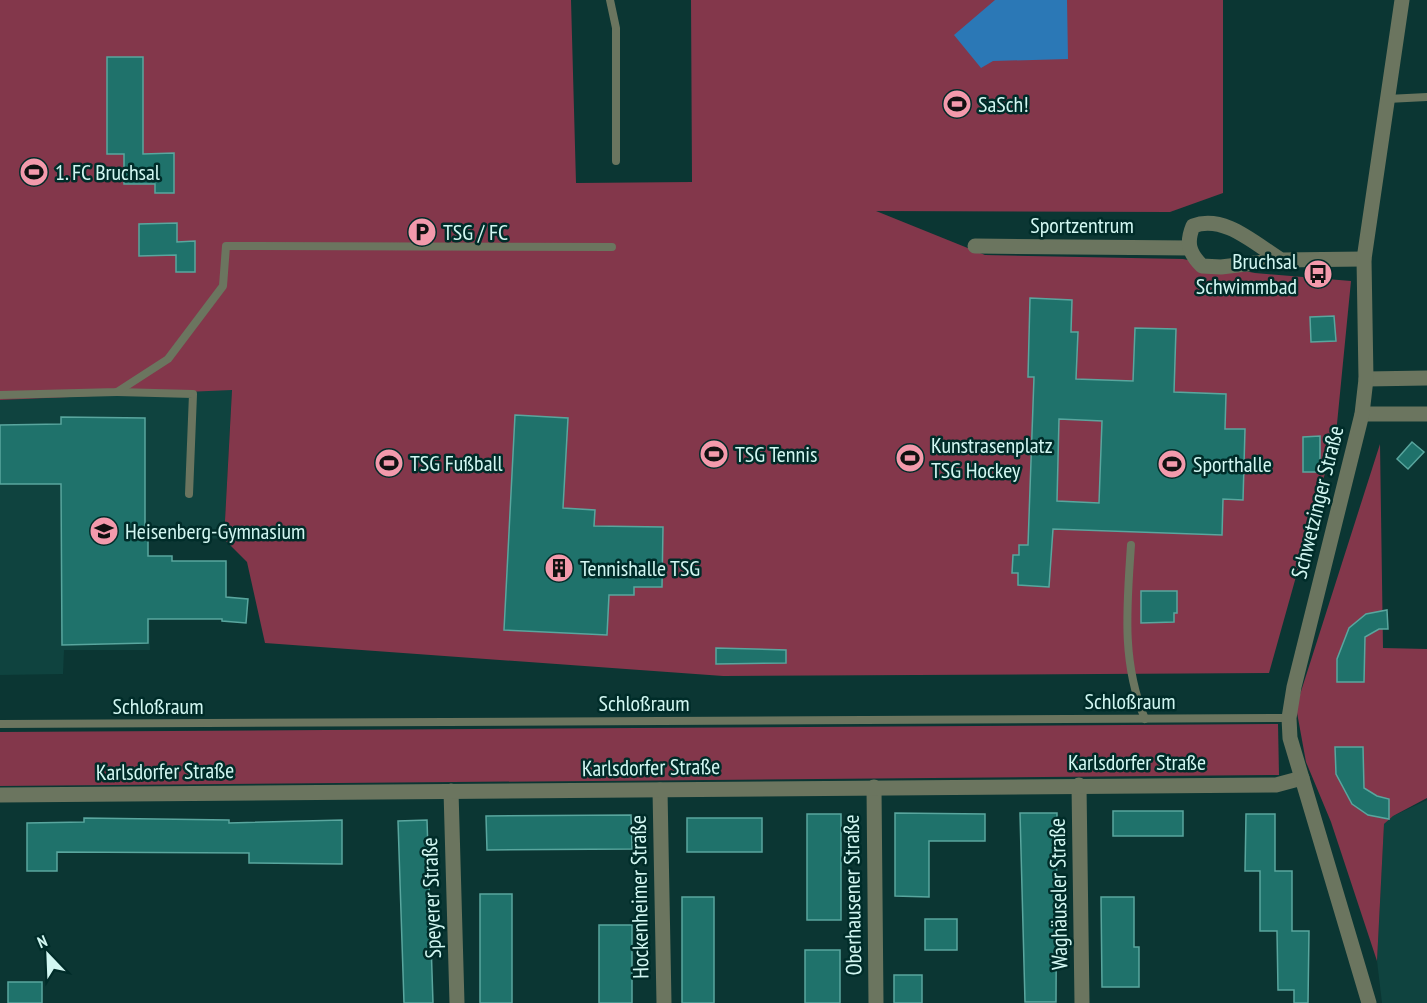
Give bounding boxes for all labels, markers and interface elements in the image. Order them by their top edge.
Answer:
sports icon: SaSch! [941,88,973,120]
place label: SaSch! [978,90,1029,118]
sports icon: 1. FC Bruchsal [18,156,50,188]
place label: 1. FC Bruchsal [55,158,161,186]
street label: Sportzentrum [1030,211,1134,239]
parking icon: TSG / FC [406,216,438,248]
place label: TSG / FC [443,218,508,246]
place label: Bruchsal Schwimmbad [1196,247,1298,300]
bus stop icon: Bruchsal Schwimmbad [1302,258,1334,290]
street label: Schwetzinger Straße [1284,423,1350,581]
place label: Kunstrasenplatz TSG Hockey [931,431,1053,484]
sports icon: TSG Tennis [698,438,730,470]
place label: TSG Tennis [735,440,817,468]
sports icon: Kunstrasenplatz TSG Hockey [894,442,926,474]
sports icon: TSG Fußball [373,447,405,479]
sports icon: Sporthalle [1156,448,1188,480]
place label: TSG Fußball [410,449,504,477]
place label: Sporthalle [1193,450,1272,478]
school or university icon: Heisenberg-Gymnasium [88,515,120,547]
place label: Heisenberg-Gymnasium [125,517,305,545]
building icon: Tennishalle TSG [543,552,575,584]
place label: Tennishalle TSG [580,554,700,582]
street label: Schloßraum [1085,687,1176,715]
street label: Schloßraum [599,689,690,717]
street label: Schloßraum [113,692,204,720]
street label: Karlsdorfer Straße [1068,748,1206,776]
street label: Karlsdorfer Straße [582,752,720,782]
street label: Karlsdorfer Straße [96,756,234,786]
street label: Oberhausener Straße [837,814,867,976]
street label: Hockenheimer Straße [624,815,654,979]
street label: Waghäuseler Straße [1043,818,1073,970]
street label: Speyerer Straße [415,837,447,959]
north arrow [18,925,78,985]
text: N [34,930,50,952]

